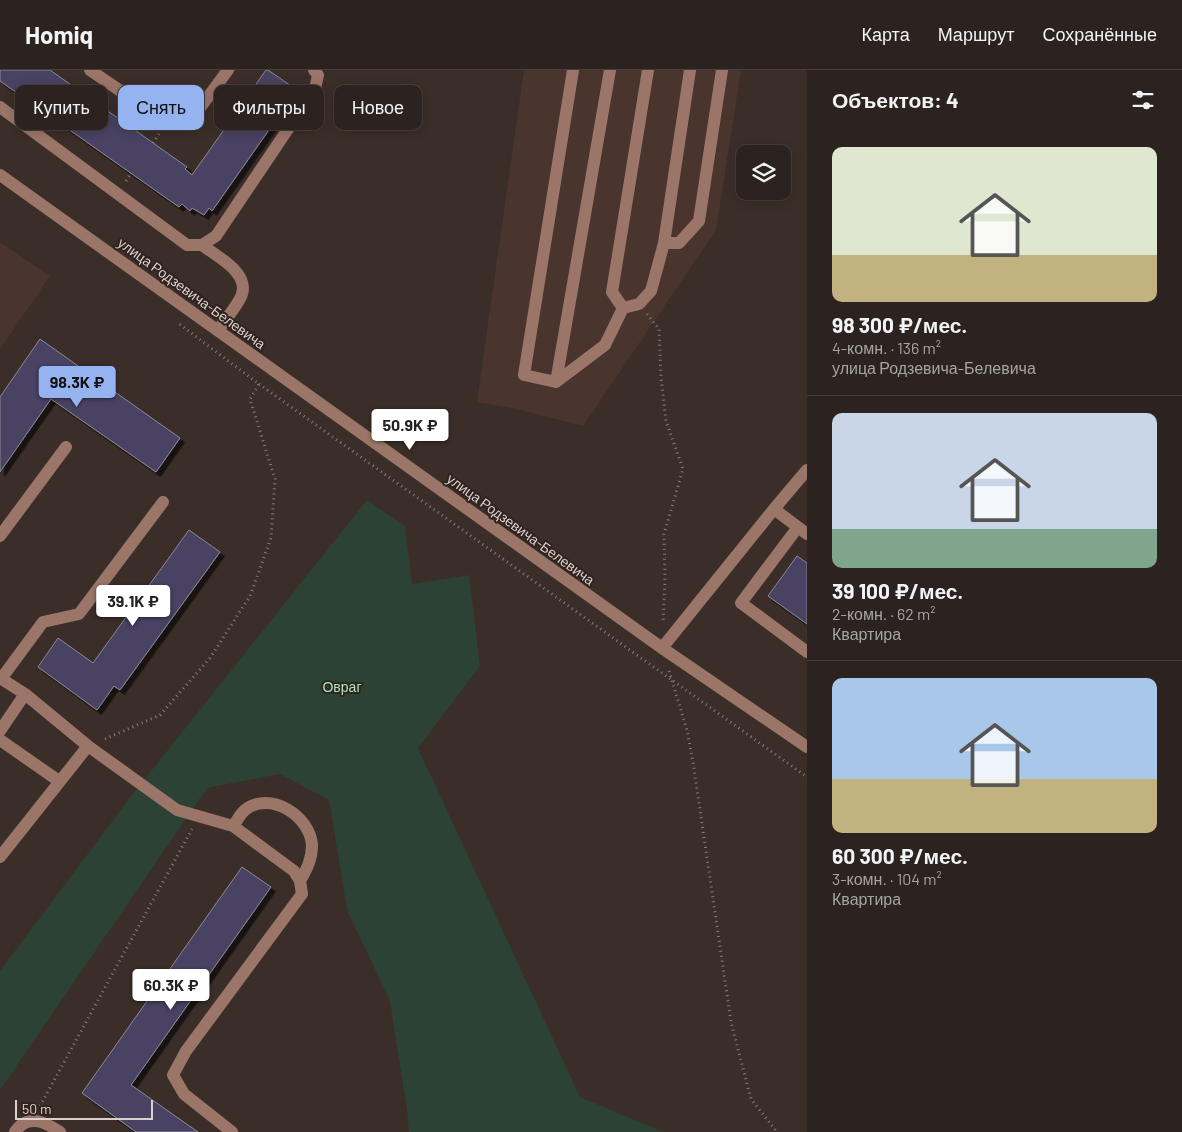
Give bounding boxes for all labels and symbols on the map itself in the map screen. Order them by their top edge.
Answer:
street label: улица Родзевича-Белевича [115,234,269,352]
pin: 98.3K ₽ [31,366,123,408]
pin: 50.9K ₽ [364,408,456,451]
street label: улица Родзевича-Белевича [444,470,598,588]
pin: 39.1K ₽ [87,584,179,627]
park label: Овраг [322,678,362,695]
pin: 60.3K ₽ [125,968,217,1011]
scale bar [15,1097,152,1120]

